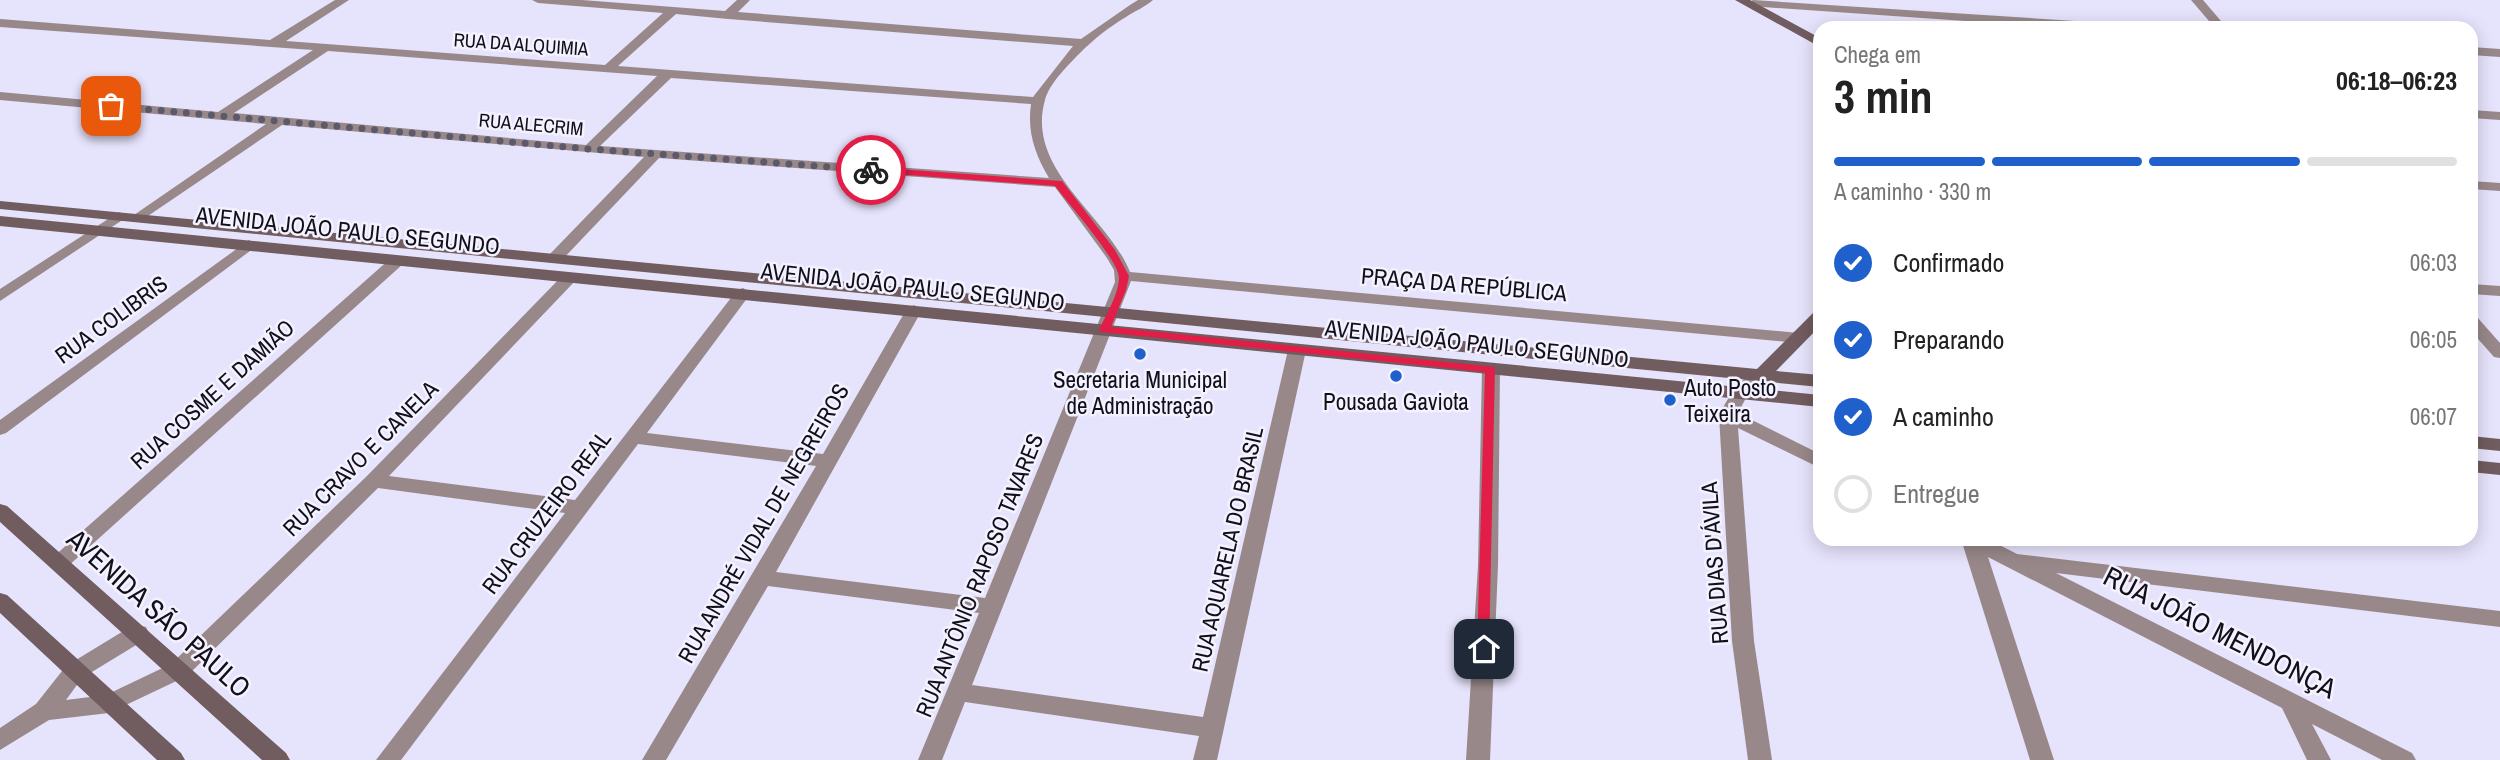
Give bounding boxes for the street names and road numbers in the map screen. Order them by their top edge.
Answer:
street label: RUA DA ALQUIMIA [453,26,590,62]
street label: RUA ALECRIM [478,106,584,142]
street label: AVENIDA JOÃO PAULO SEGUNDO [194,199,501,261]
street label: AVENIDA JOÃO PAULO SEGUNDO [759,255,1066,317]
street label: PRAÇA DA REPÚBLICA [1360,260,1569,308]
street label: RUA COLIBRIS [48,268,174,370]
street label: RUA COSME E DAMIÃO [123,312,301,476]
street label: AVENIDA JOÃO PAULO SEGUNDO [1323,312,1630,374]
street label: RUA CRAVO E CANELA [275,373,445,543]
street label: RUA ANDRÉ VIDAL DE NEGREIROS [670,378,856,668]
street label: RUA AQUARELA DO BRASIL [1184,423,1270,675]
street label: RUA CRUZEIRO REAL [474,424,618,600]
street label: RUA ANTÔNIO RAPOSO TAVARES [908,429,1050,721]
street label: RUA DIAS D'ÁVILA [1693,480,1735,645]
street label: AVENIDA SÃO PAULO [58,519,259,706]
street label: RUA JOÃO MENDONÇA [2097,557,2343,707]

